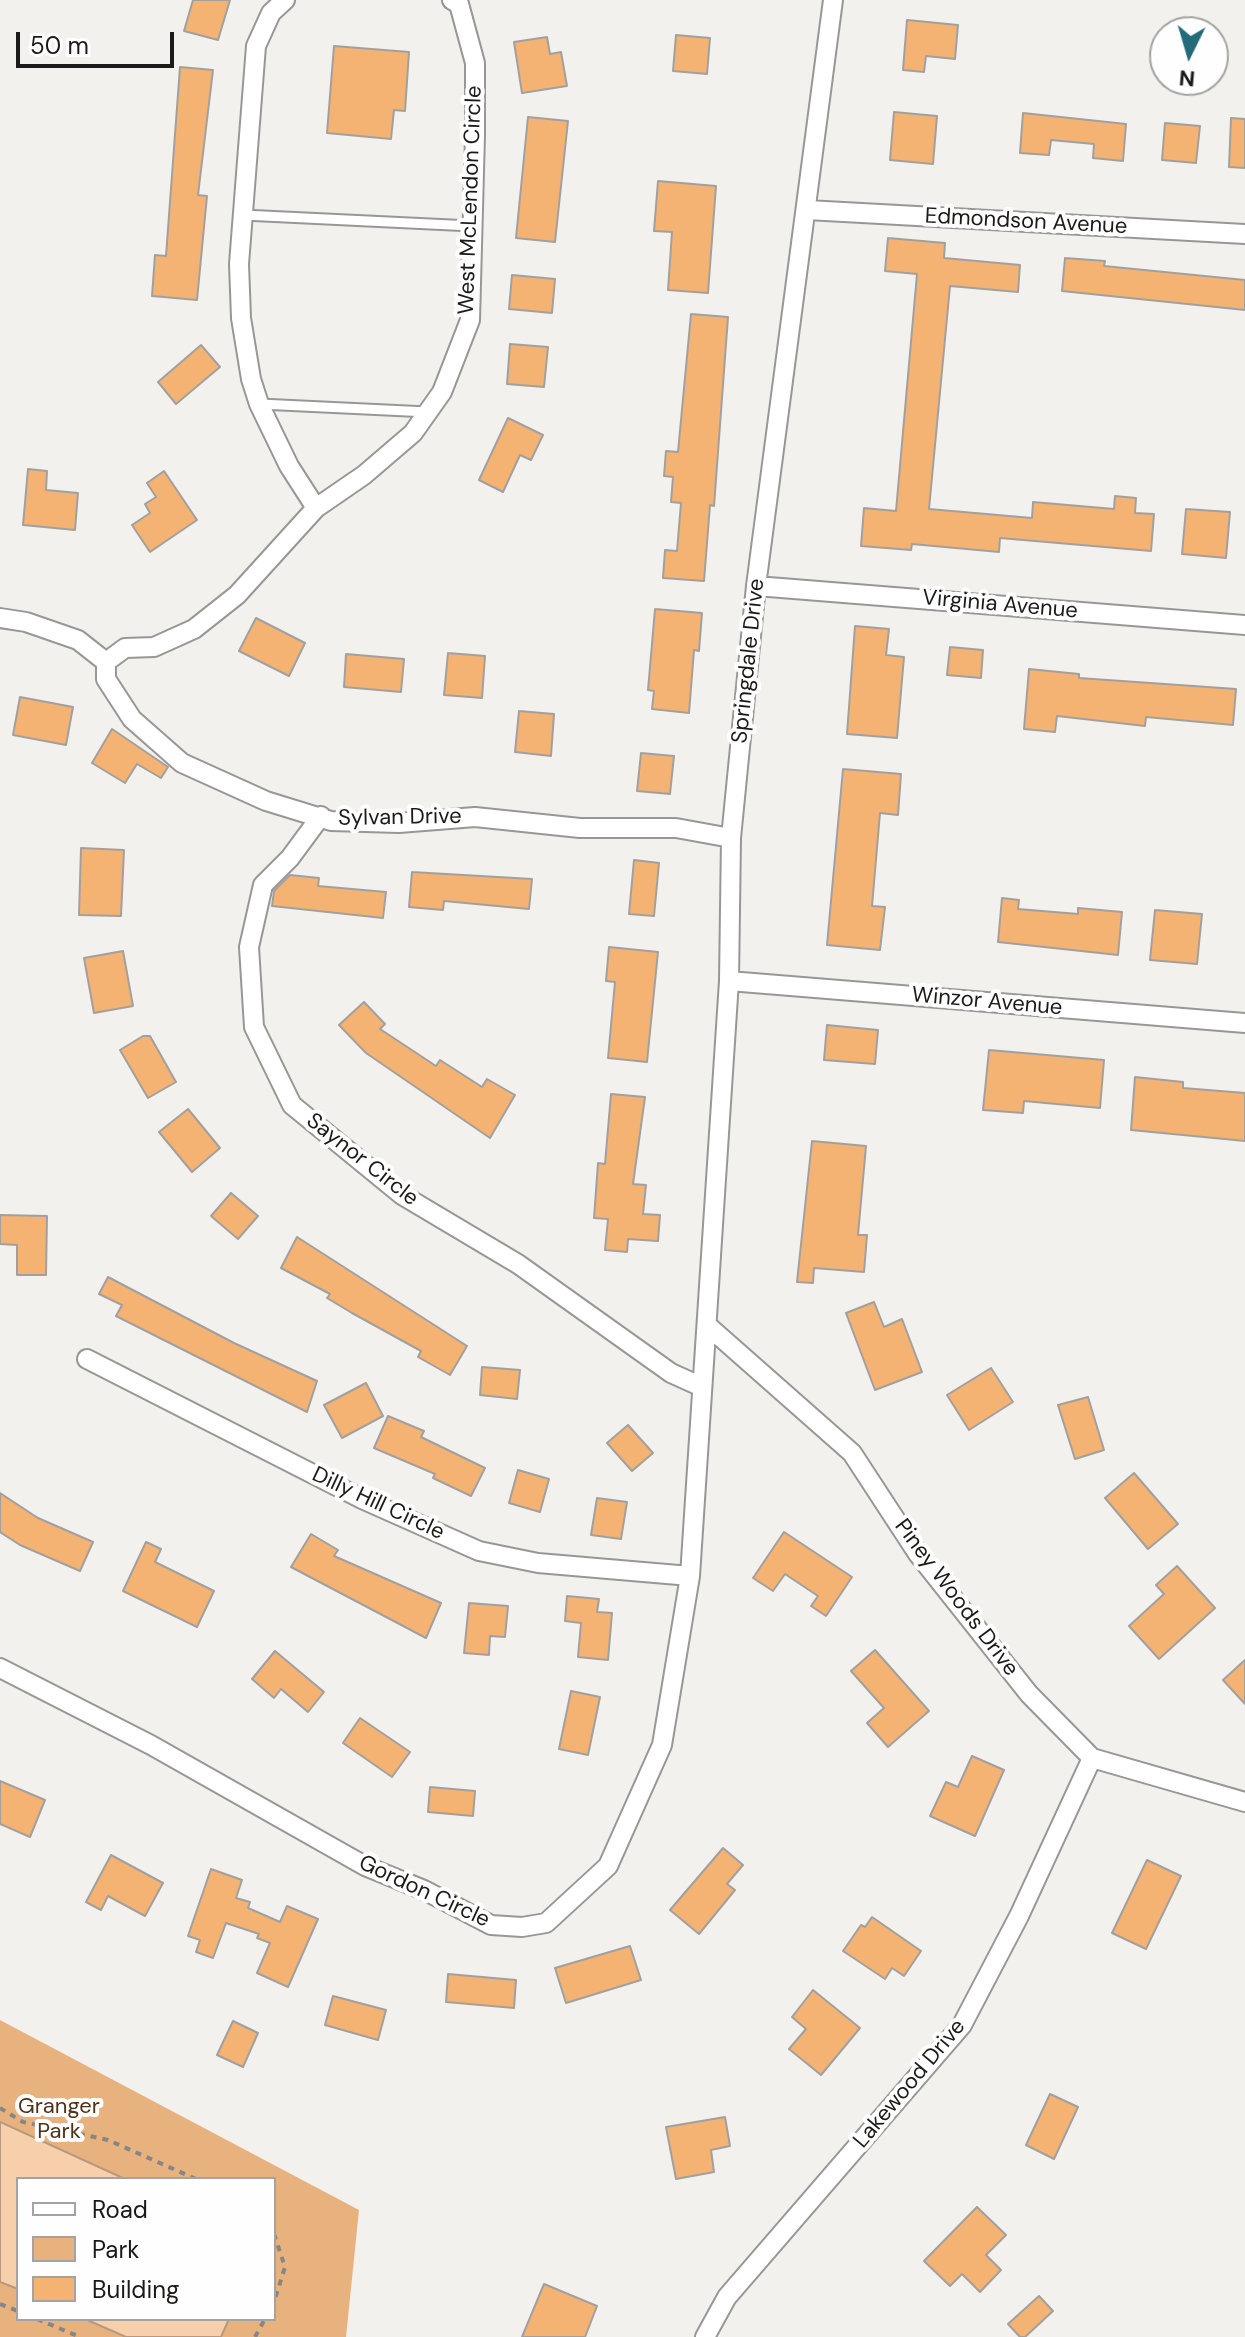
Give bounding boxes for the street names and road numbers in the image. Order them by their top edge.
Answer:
street label: West McLendon Circle [454,85,488,315]
street label: Edmondson Avenue [924,204,1128,240]
street label: Springdale Drive [727,577,771,745]
street label: Virginia Avenue [921,585,1079,625]
street label: Sylvan Drive [338,804,462,832]
street label: Winzor Avenue [911,982,1063,1022]
street label: Saynor Circle [301,1108,423,1212]
street label: Dilly Hill Circle [308,1462,448,1546]
street label: Piney Woods Drive [888,1514,1024,1682]
street label: Gordon Circle [354,1850,494,1934]
street label: Lakewood Drive [848,2014,972,2154]

